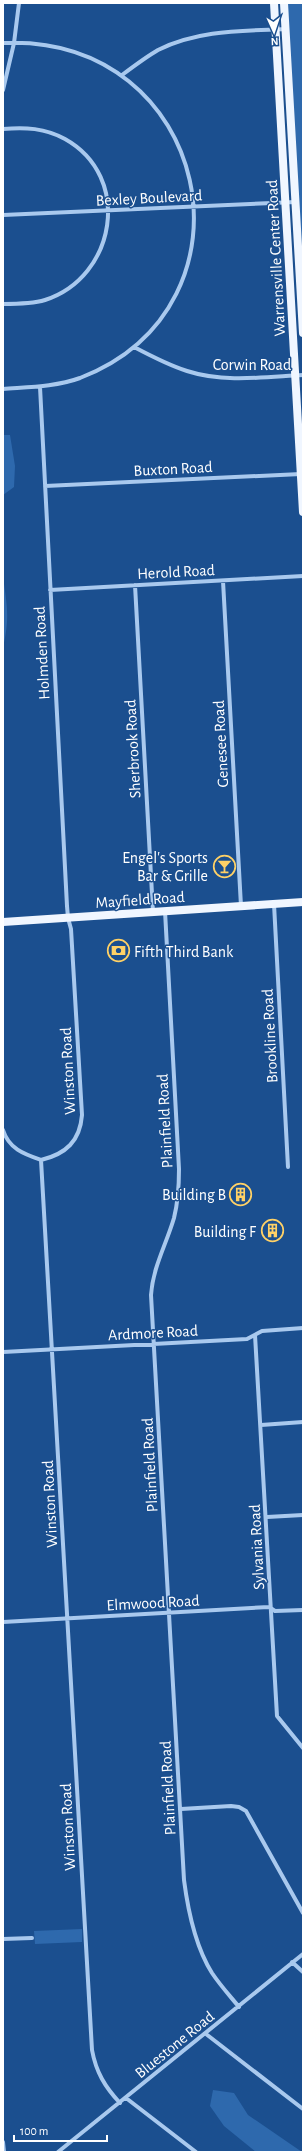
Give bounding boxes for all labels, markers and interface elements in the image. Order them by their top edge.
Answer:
north arrow [254,12,294,52]
text: N [270,36,279,47]
street label: Warrensville Center Road [264,179,288,337]
street label: Bexley Boulevard [95,187,203,210]
street label: Corwin Road [213,357,291,373]
street label: Buxton Road [133,459,213,479]
street label: Herold Road [137,562,215,582]
street label: Holmden Road [32,606,52,700]
street label: Sherbrook Road [122,699,144,799]
street label: Genesee Road [211,700,231,788]
place label: Engel's Sports Bar & Grille [122,850,208,884]
bar icon: Engel's Sports Bar & Grille [211,853,237,879]
street label: Mayfield Road [95,889,185,912]
bank icon: Fifth Third Bank [105,938,131,964]
place label: Fifth Third Bank [134,944,234,960]
street label: Brookline Road [260,988,280,1084]
street label: Winston Road [58,1027,78,1115]
street label: Plainfield Road [155,1073,175,1169]
building icon: Building B [228,1181,254,1207]
place label: Building B [162,1187,226,1203]
building icon: Building F [259,1218,285,1244]
place label: Building F [194,1224,257,1240]
street label: Ardmore Road [108,1323,198,1343]
street label: Plainfield Road [140,1417,160,1513]
street label: Winston Road [40,1460,60,1548]
street label: Sylvania Road [247,1504,268,1590]
street label: Elmwood Road [106,1593,200,1613]
street label: Plainfield Road [158,1740,178,1836]
street label: Winston Road [58,1783,78,1871]
street label: Bluestone Road [132,2008,217,2081]
scale bar [14,2117,107,2143]
text: 100 m [20,2125,48,2137]

